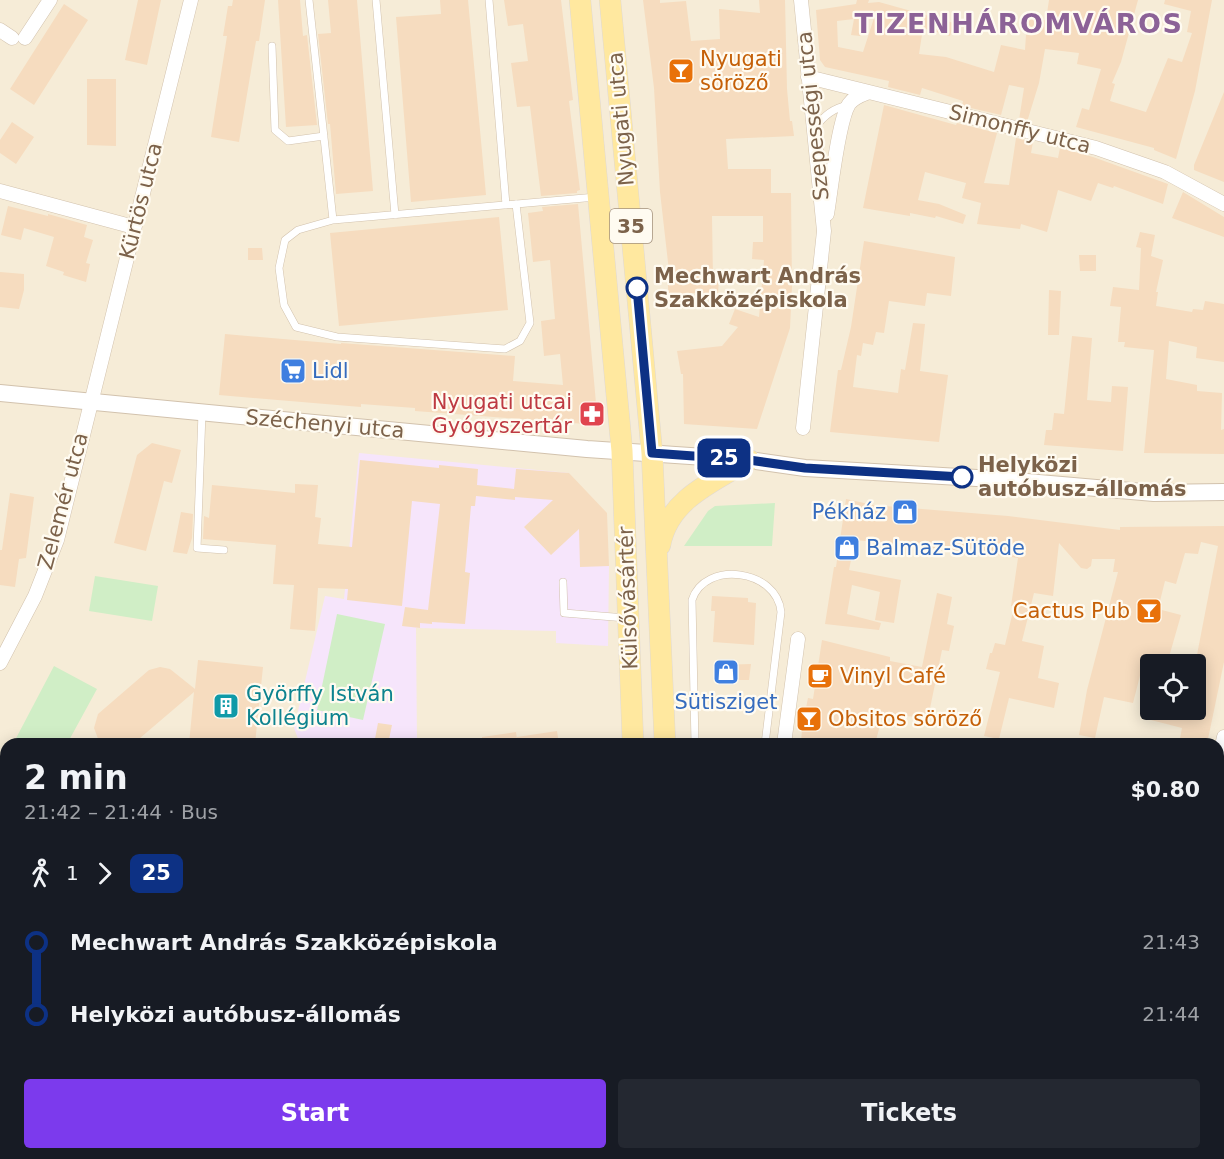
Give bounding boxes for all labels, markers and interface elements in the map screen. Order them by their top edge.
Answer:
district label: TIZENHÁROMVÁROS [855,8,1183,39]
street label: Szepességi utca [792,30,834,202]
place label: Nyugati söröző [700,47,782,95]
street label: Nyugati utca [603,51,639,187]
bar icon: Nyugati söröző [666,56,696,86]
street label: Simonffy utca [947,100,1093,158]
street label: Kürtös utca [115,140,167,262]
road number: 35 [610,209,652,243]
place label: Mechwart András Szakközépiskola [654,264,861,312]
marker: Mechwart András Szakközépiskola [626,277,648,299]
supermarket icon: Lidl [278,356,308,386]
place label: Lidl [312,359,349,383]
place label: Nyugati utcai Gyógyszertár [431,390,572,438]
pharmacy icon: Nyugati utcai Gyógyszertár [577,399,607,429]
street label: Széchenyi utca [245,405,405,443]
street label: Zelemér utca [33,430,93,572]
line badge: 25 [697,438,751,478]
text: 25 [709,446,739,470]
place label: Helyközi autóbusz-állomás [978,453,1187,501]
marker: Helyközi autóbusz-állomás [951,466,973,488]
shop icon: Pékház [890,497,920,527]
place label: Pékház [812,500,886,524]
street label: Külsővásártér [613,526,642,670]
shop icon: Balmaz-Sütöde [832,533,862,563]
place label: Balmaz-Sütöde [866,536,1025,560]
bar icon: Cactus Pub [1134,596,1164,626]
place label: Cactus Pub [1013,599,1130,623]
map controls [1140,654,1206,720]
button: locate [1140,654,1206,720]
shop icon: Sütisziget [711,657,741,687]
cafe icon: Vinyl Café [805,661,835,691]
place label: Vinyl Café [840,664,946,688]
place label: Györffy István Kollégium [246,682,394,730]
place label: Sütisziget [675,690,778,714]
building icon: Györffy István Kollégium [211,691,241,721]
bar icon: Obsitos söröző [794,704,824,734]
place label: Obsitos söröző [828,707,982,731]
text: 2 min [24,758,128,797]
text: $0.80 [1130,777,1200,802]
text: 21:42 – 21:44 · Bus [24,800,218,824]
icon: walk [24,857,57,890]
icon: forward [88,857,121,890]
text: 1 [66,861,79,885]
text: 25 [142,861,171,885]
text: Mechwart András Szakközépiskola [70,930,498,955]
text: 21:43 [1142,930,1200,954]
text: Helyközi autóbusz-állomás [70,1002,401,1027]
text: 21:44 [1142,1002,1200,1026]
button: Start [24,1079,606,1148]
button: Tickets [618,1079,1200,1148]

